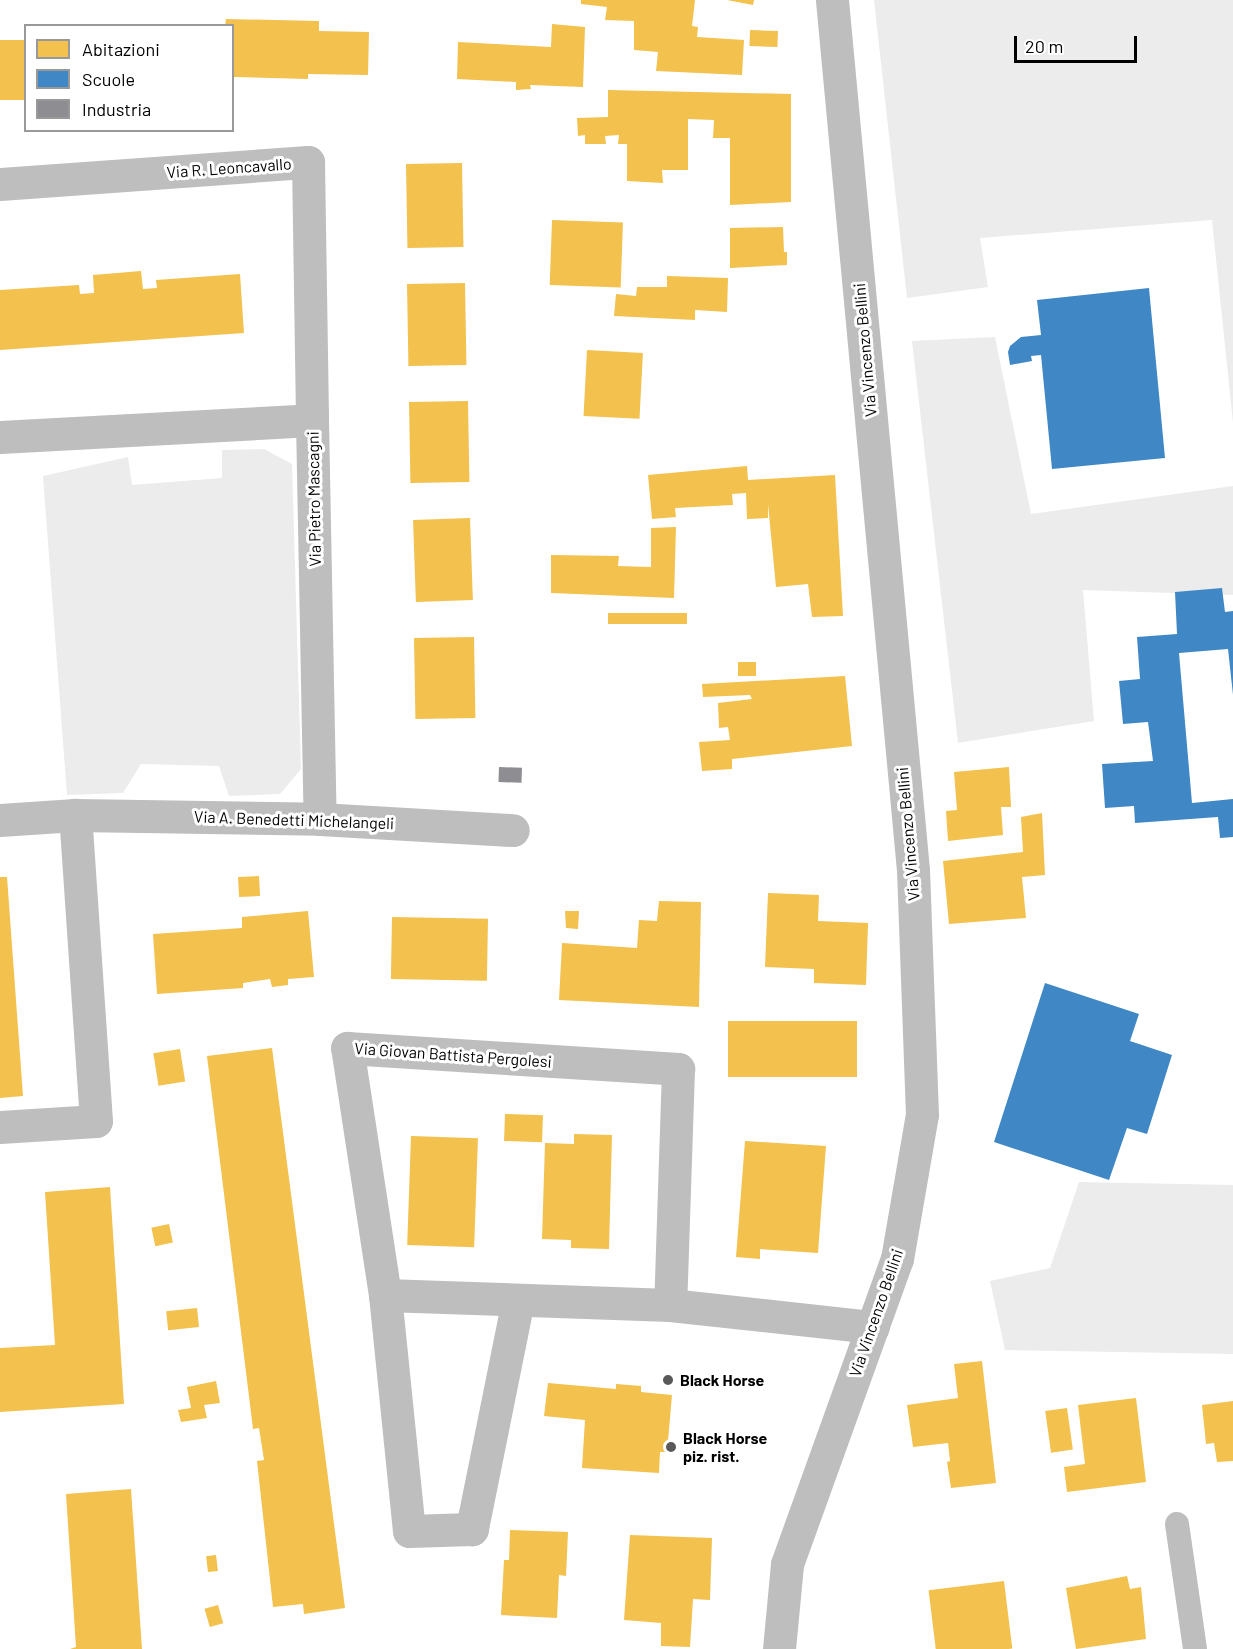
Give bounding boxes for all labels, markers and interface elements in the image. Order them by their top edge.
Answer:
legend [24,24,234,132]
scale bar [1017,24,1140,62]
text: 20 m [1025,35,1063,57]
text: Abitazioni [82,38,160,60]
text: Scuole [82,68,135,90]
text: Industria [82,98,151,120]
street label: Via R. Leoncavallo [166,154,292,182]
street label: Via Vincenzo Bellini [850,282,880,418]
street label: Via Pietro Mascagni [303,431,325,567]
street label: Via Vincenzo Bellini [893,766,923,902]
street label: Via A. Benedetti Michelangeli [194,807,394,833]
street label: Via Giovan Battista Pergolesi [354,1039,552,1071]
street label: Via Vincenzo Bellini [845,1246,907,1380]
place label: Black Horse [680,1370,764,1390]
marker: Black Horse [661,1373,675,1387]
place label: Black Horse piz. rist. [683,1428,767,1466]
marker: Black Horse piz. rist. [664,1440,678,1454]

